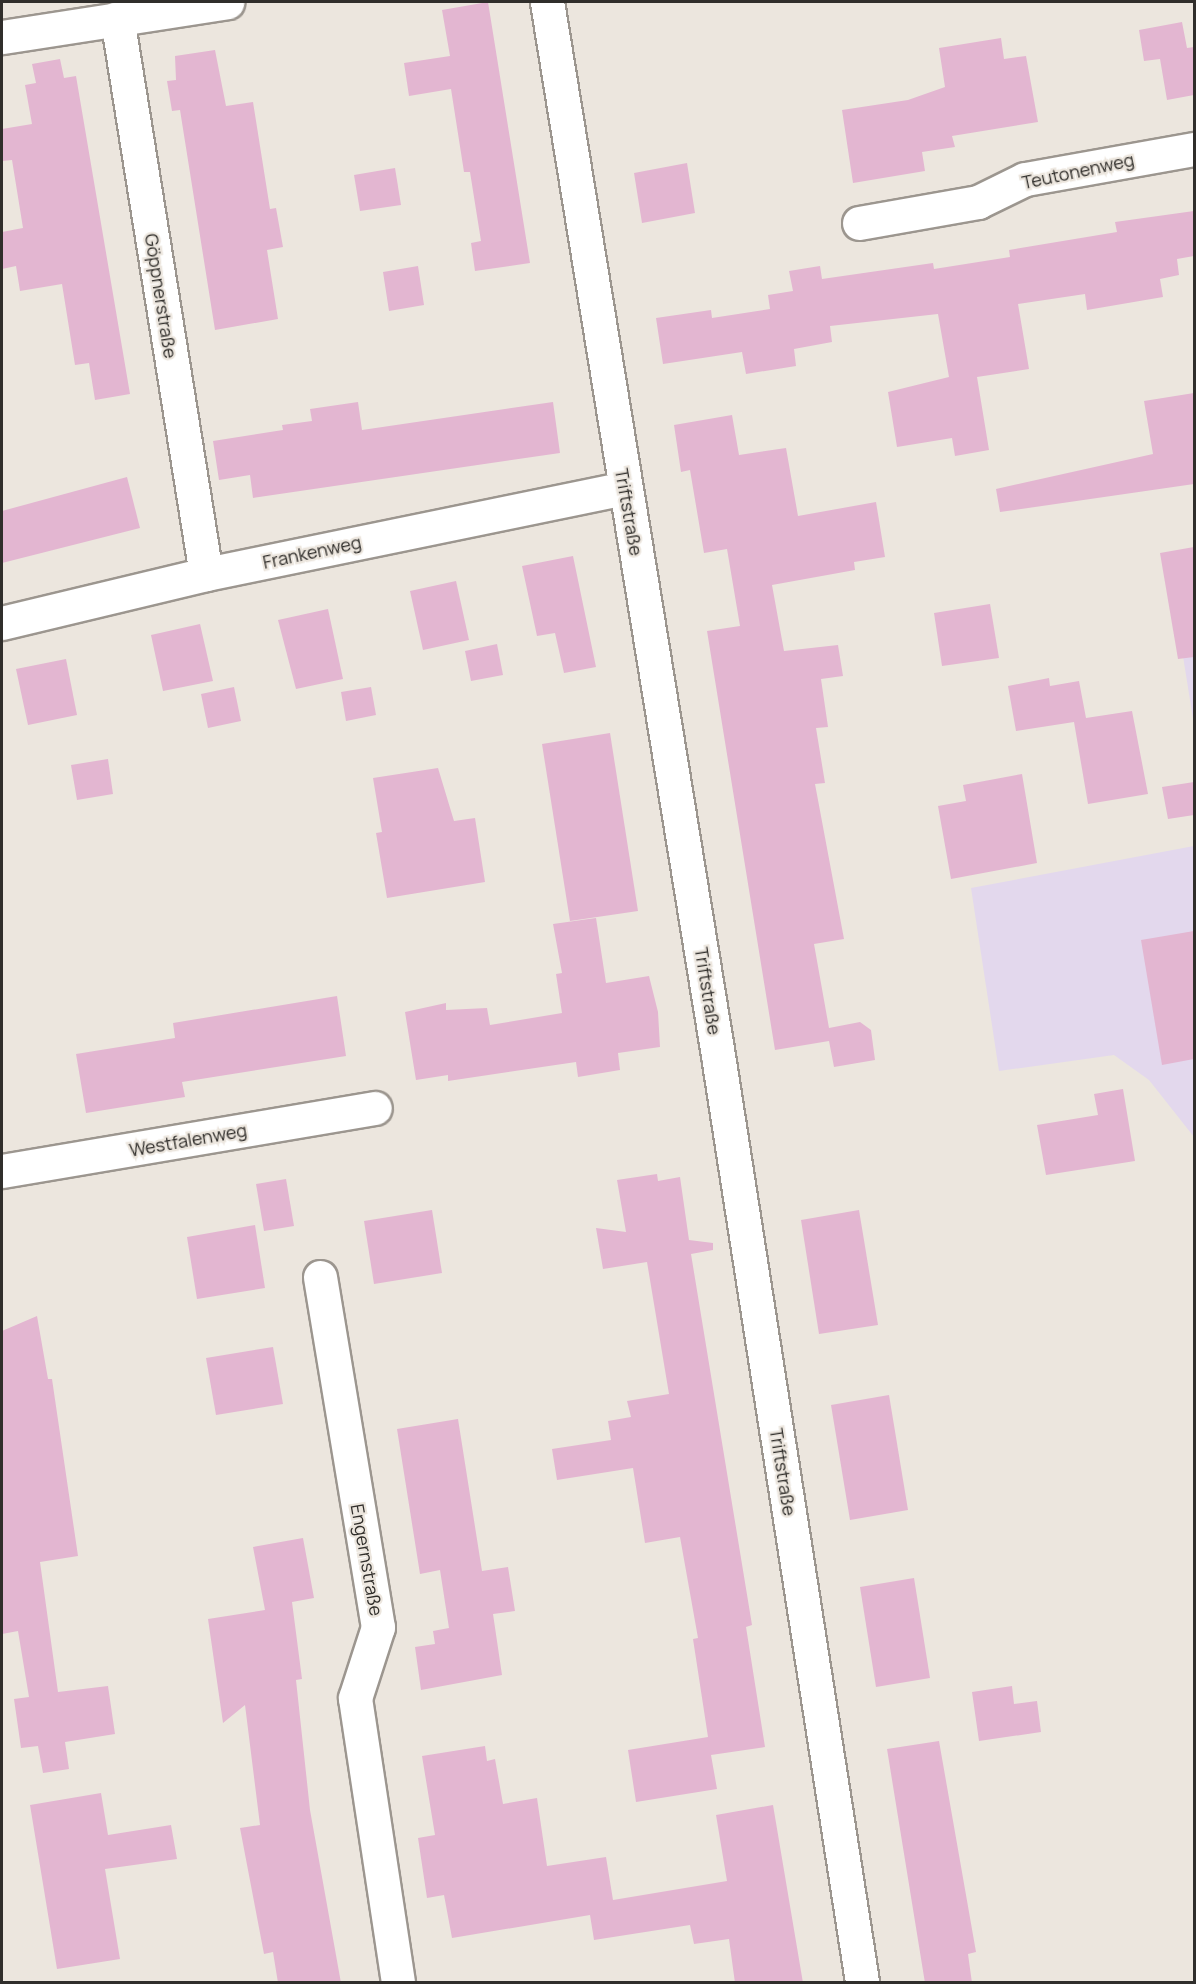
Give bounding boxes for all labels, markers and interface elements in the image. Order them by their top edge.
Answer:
street label: Teutonenweg [1020,149,1136,193]
street label: Göppnerstraße [140,232,182,360]
street label: Triftstraße [611,467,647,557]
street label: Frankenweg [261,531,363,573]
street label: Triftstraße [690,946,726,1036]
street label: Westfalenweg [128,1119,248,1161]
street label: Triftstraße [765,1427,801,1517]
street label: Engernstraße [347,1502,387,1618]

